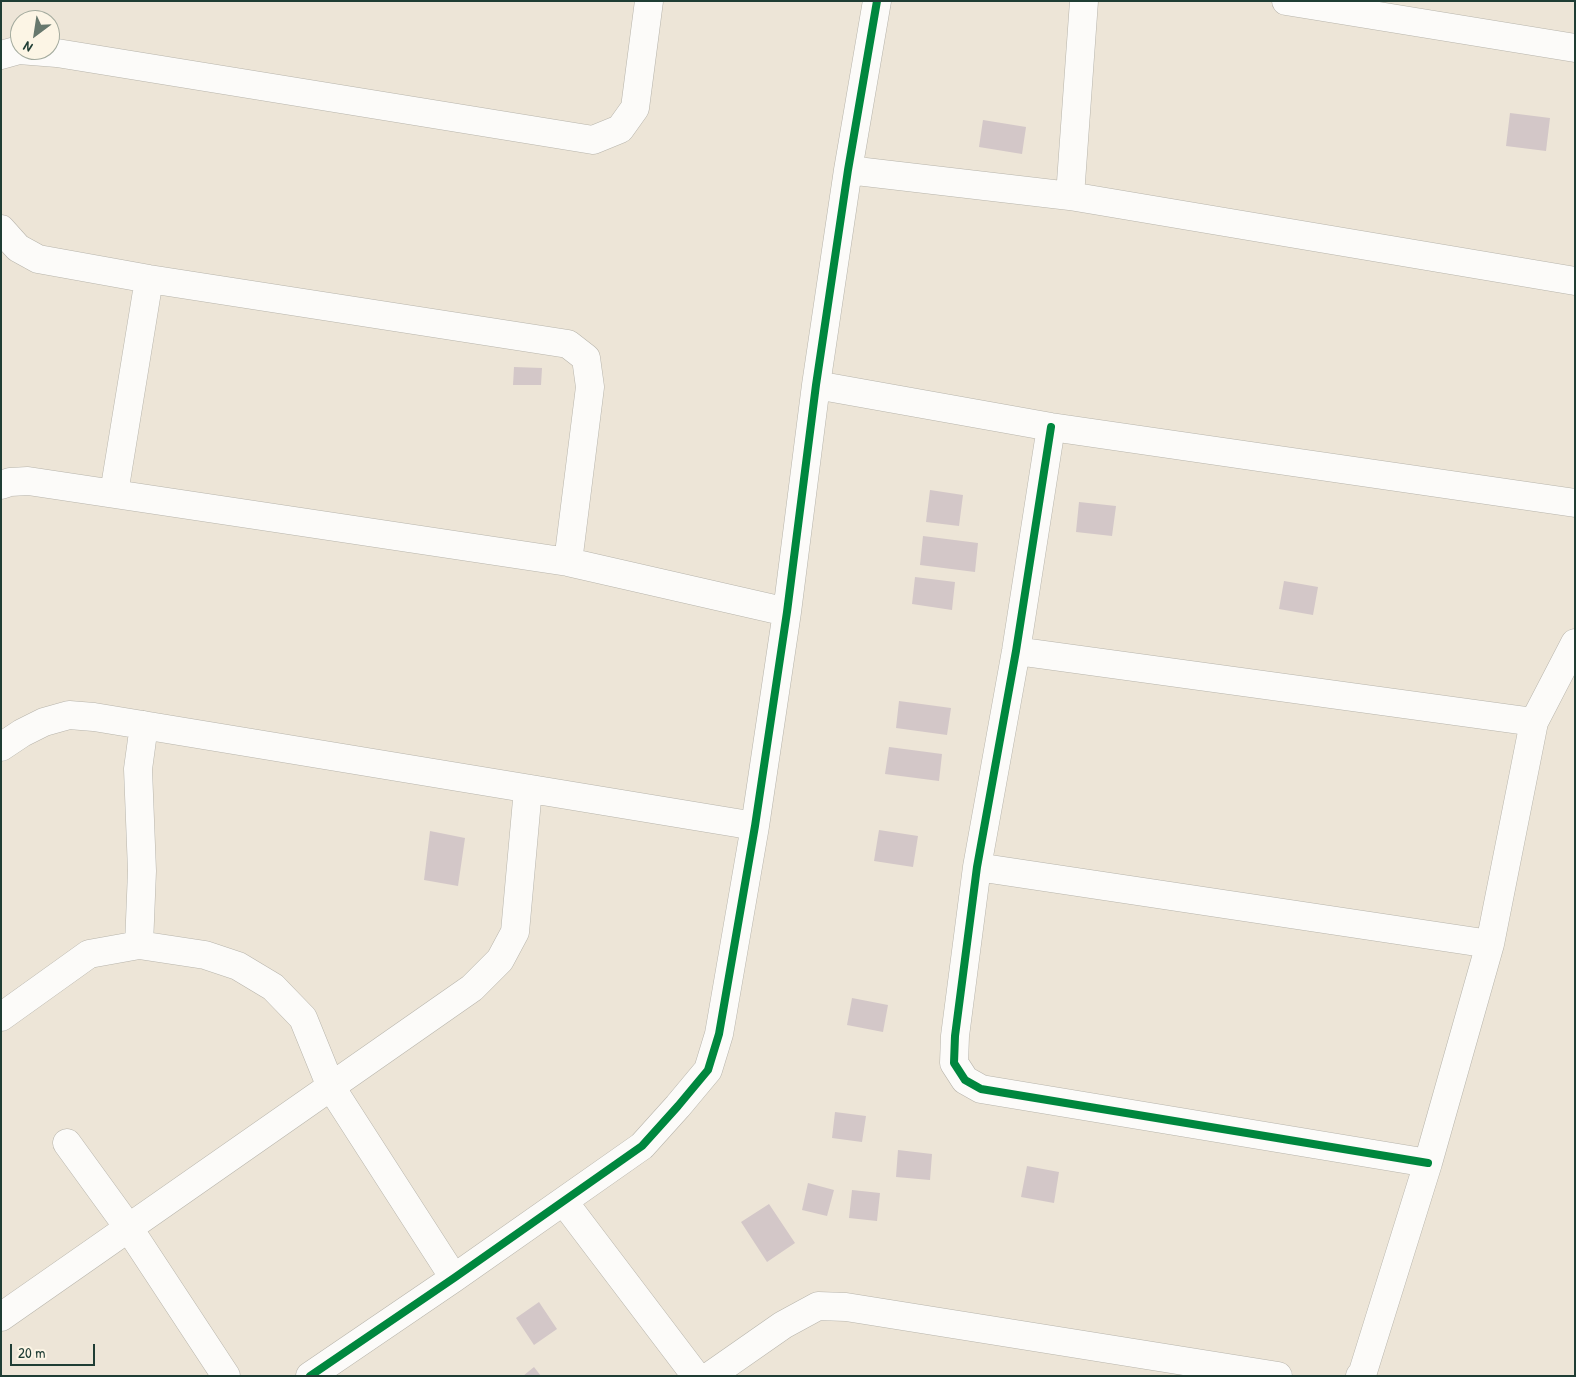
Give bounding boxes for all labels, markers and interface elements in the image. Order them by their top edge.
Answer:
north arrow [10,10,60,60]
text: N [19,37,36,57]
scale bar [12,1334,98,1366]
text: 20 m [18,1342,45,1363]

